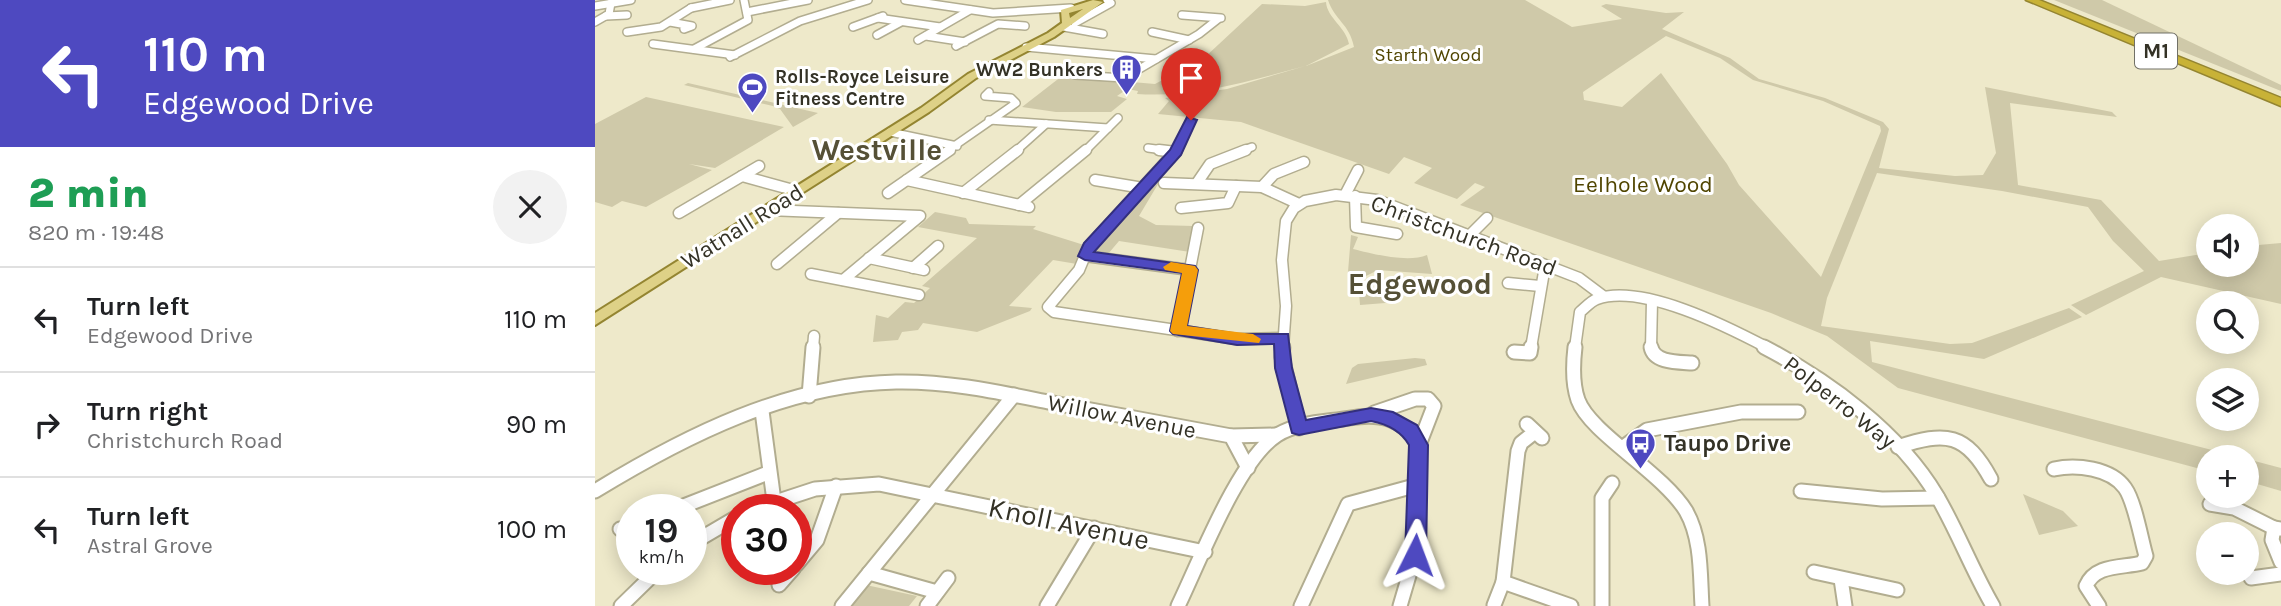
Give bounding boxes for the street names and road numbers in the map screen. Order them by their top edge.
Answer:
road number: M1 [2135,34,2177,68]
street label: Watnall Road [676,178,808,275]
street label: Christchurch Road [1367,189,1561,282]
street label: Polperro Way [1778,350,1901,455]
street label: Willow Avenue [1045,389,1198,444]
street label: Knoll Avenue [985,490,1152,557]

